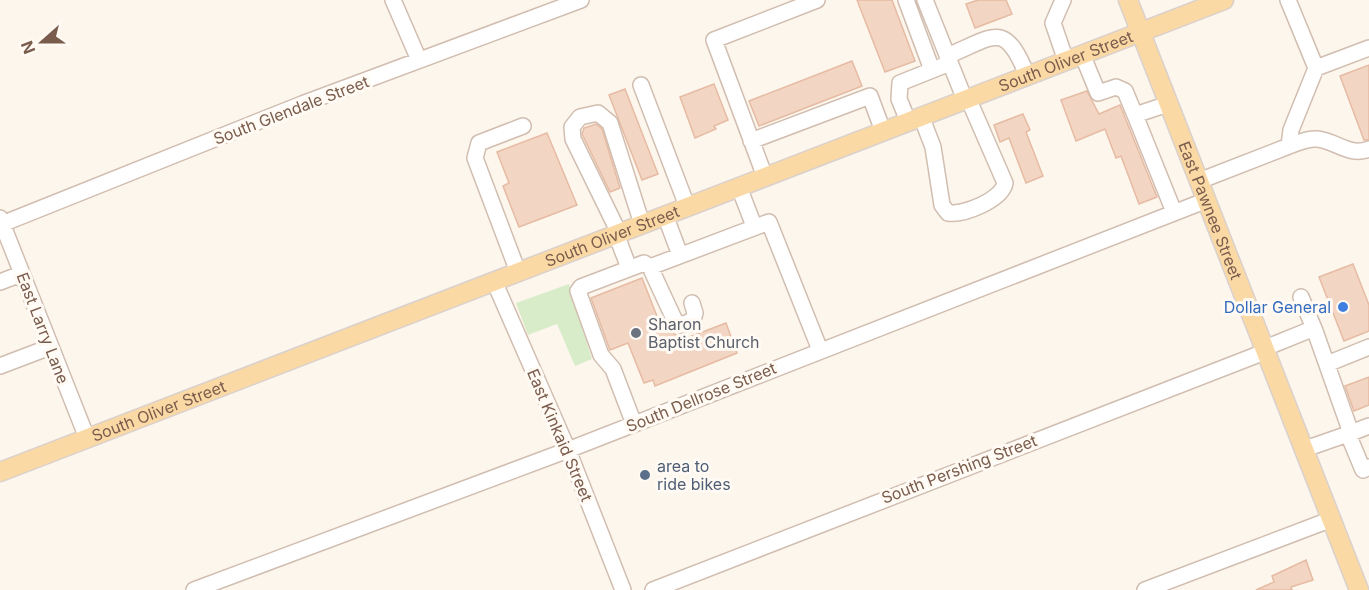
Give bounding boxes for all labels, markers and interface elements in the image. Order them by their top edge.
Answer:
north arrow [12,12,72,72]
street label: South Oliver Street [996,26,1135,96]
text: N [16,38,40,57]
street label: South Glendale Street [211,71,371,149]
street label: East Pawnee Street [1174,138,1246,282]
street label: South Oliver Street [542,201,682,271]
street label: East Larry Lane [13,269,73,387]
place label: Dollar General [1224,297,1331,317]
marker: Dollar General [1336,300,1350,314]
place label: Sharon Baptist Church [648,314,760,352]
marker: Sharon Baptist Church [629,326,643,340]
street label: South Dellrose Street [623,358,779,436]
street label: East Kinkaid Street [523,366,597,504]
street label: South Oliver Street [89,376,229,446]
street label: South Pershing Street [879,430,1039,508]
place label: area to ride bikes [657,456,731,494]
marker: area to ride bikes [638,468,652,482]

